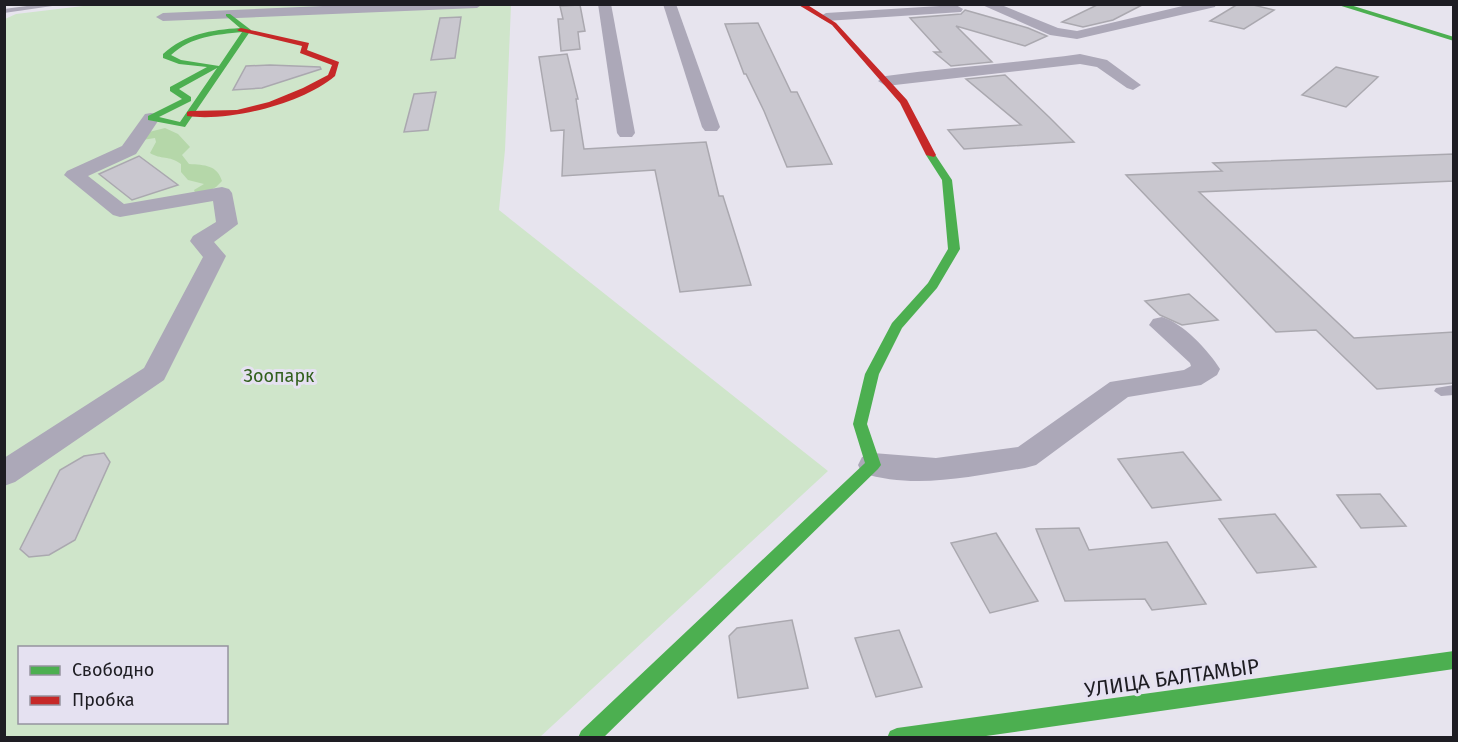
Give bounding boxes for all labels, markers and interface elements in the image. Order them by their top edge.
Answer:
park label: Зоопарк [244,365,315,387]
legend [18,646,228,724]
street label: УЛИЦА БАЛТАМЫР [1083,653,1261,703]
text: Свободно [72,659,154,681]
text: Пробка [72,689,135,711]

